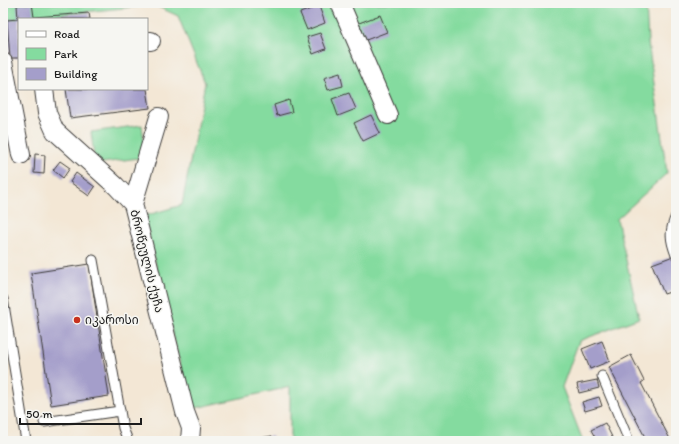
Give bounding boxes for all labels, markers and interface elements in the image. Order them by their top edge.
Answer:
legend [18,18,148,90]
text: Road [54,27,80,41]
text: Park [54,47,78,61]
text: Building [54,67,98,81]
street label: ბროწეულის ქუჩა [126,208,167,314]
place label: იკაროსი [85,313,139,327]
marker: იკაროსი [72,315,82,325]
scale bar [20,400,141,426]
text: 50 m [26,407,52,421]

